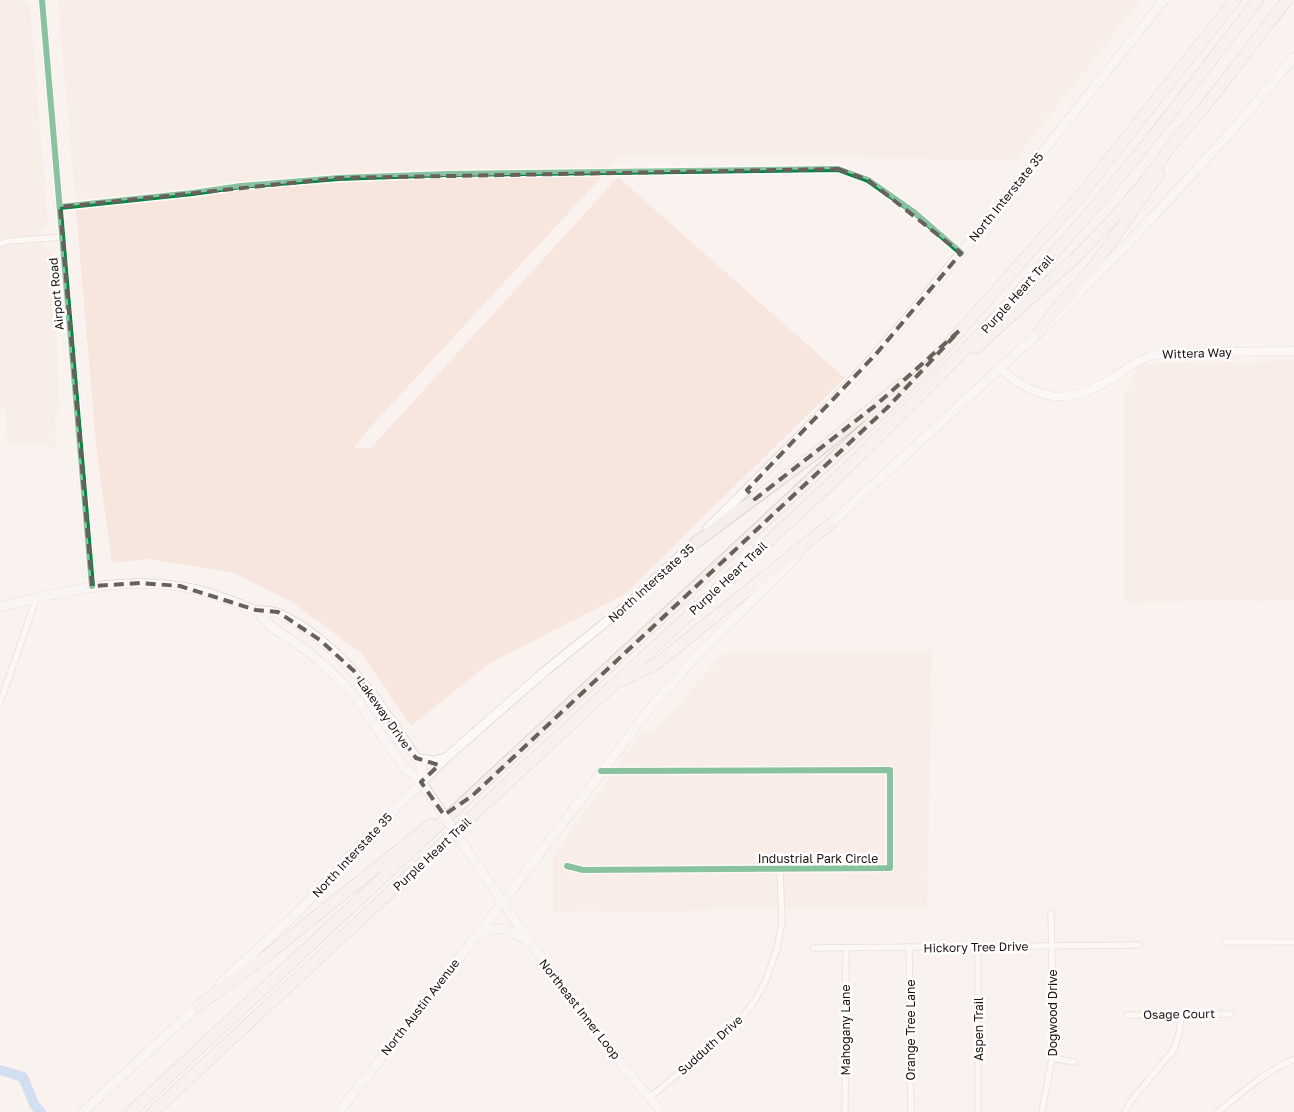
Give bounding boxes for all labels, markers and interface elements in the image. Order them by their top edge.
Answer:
street label: North Interstate 35 [965,149,1047,245]
street label: Purple Heart Trail [978,251,1057,337]
street label: Airport Road [45,257,67,331]
street label: Wittera Way [1162,344,1232,362]
street label: Purple Heart Trail [686,538,770,618]
street label: North Interstate 35 [605,540,697,626]
street label: Lakeway Drive [354,675,414,751]
street label: North Interstate 35 [309,809,395,901]
street label: Purple Heart Trail [390,814,474,894]
street label: Industrial Park Circle [758,851,878,866]
street label: Hickory Tree Drive [923,939,1029,955]
street label: North Austin Avenue [378,956,462,1058]
street label: Northeast Inner Loop [536,956,624,1062]
street label: Dogwood Drive [1045,969,1060,1057]
street label: Orange Tree Lane [903,980,918,1080]
street label: Mahogany Lane [838,985,853,1075]
street label: Aspen Trail [971,997,986,1061]
street label: Osage Court [1143,1006,1215,1022]
street label: Sudduth Drive [675,1012,745,1078]

